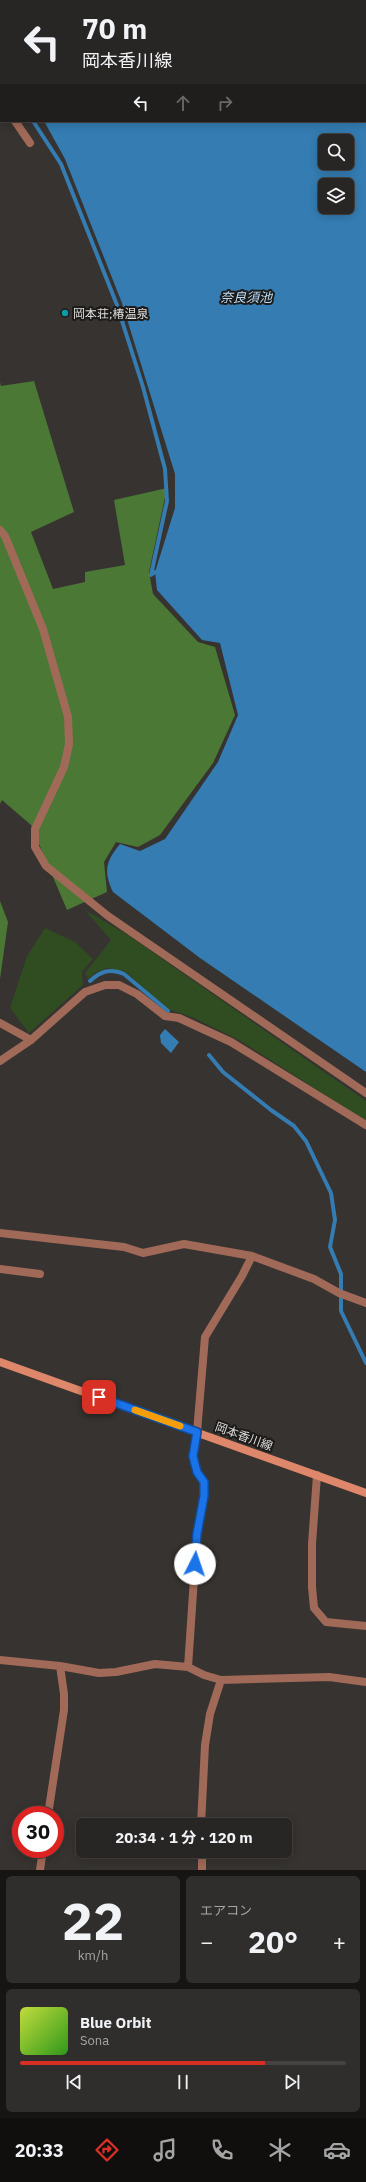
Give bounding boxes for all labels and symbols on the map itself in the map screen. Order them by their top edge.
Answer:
water label: 奈良須池 [220,289,274,306]
place label: 岡本荘;椿温泉 [73,306,149,321]
marker: 岡本荘;椿温泉 [60,308,70,318]
pin [82,1380,116,1414]
street label: 岡本香川線 [213,1419,275,1453]
position arrow [174,1543,216,1585]
speed limit sign: 30 [12,1806,64,1858]

